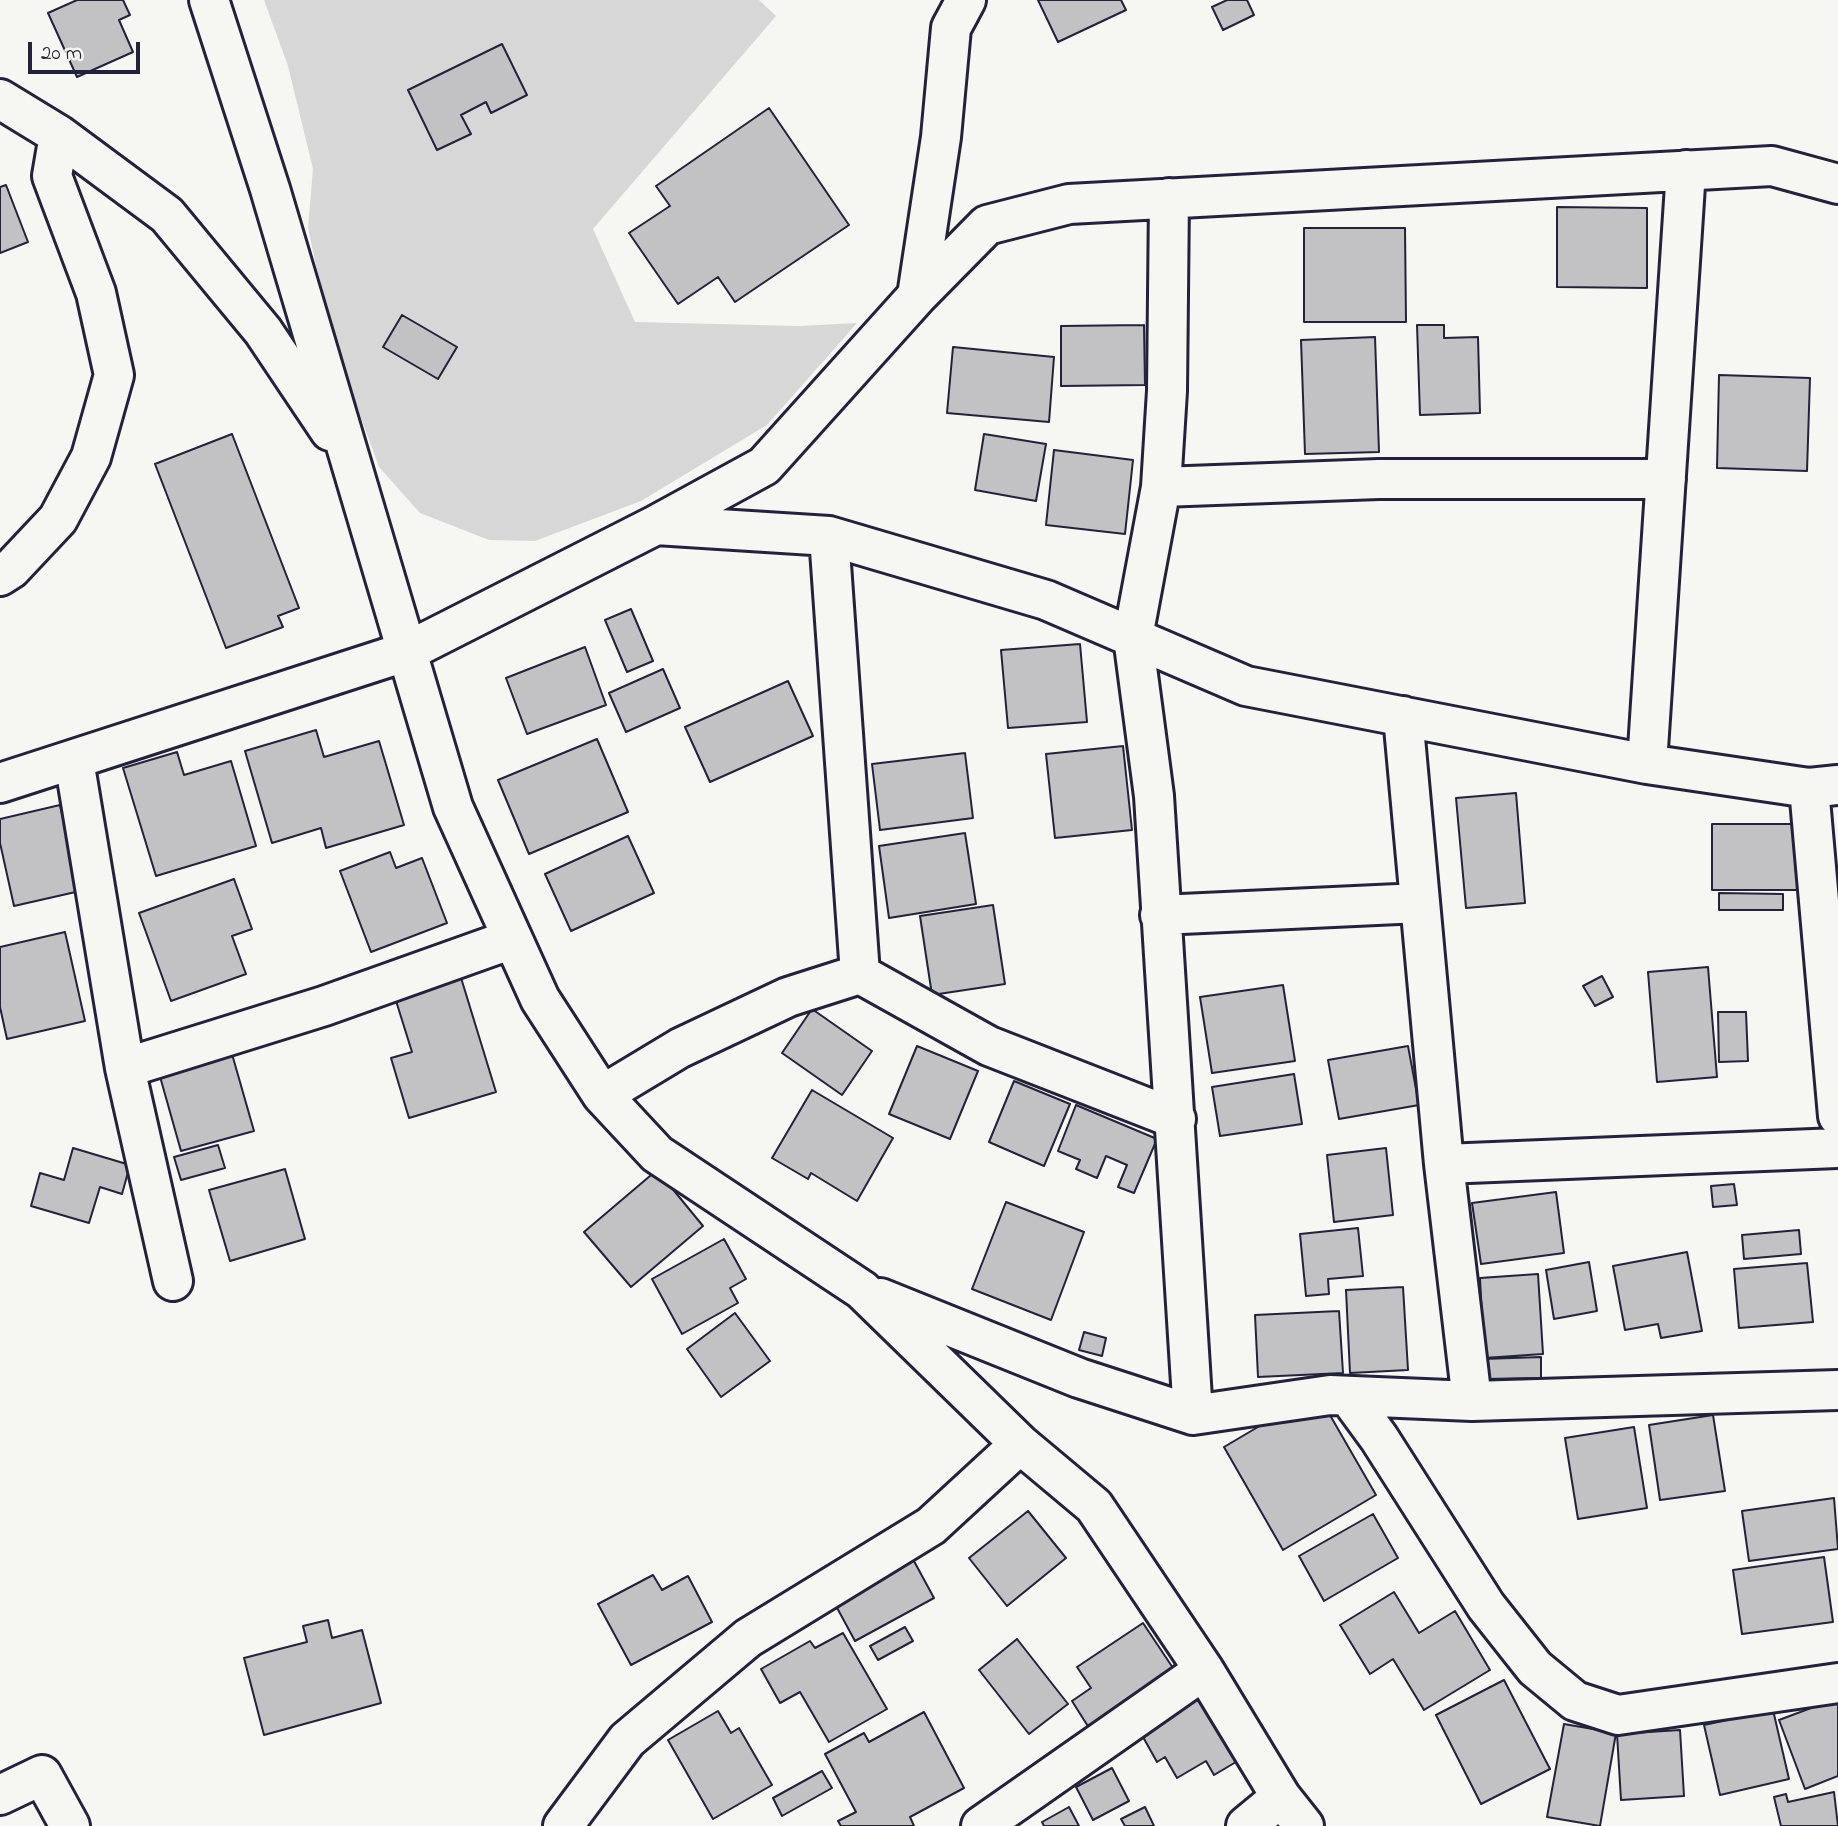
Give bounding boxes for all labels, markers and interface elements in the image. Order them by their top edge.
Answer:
scale bar [32,28,144,72]
text: 20 m [41,39,82,69]

